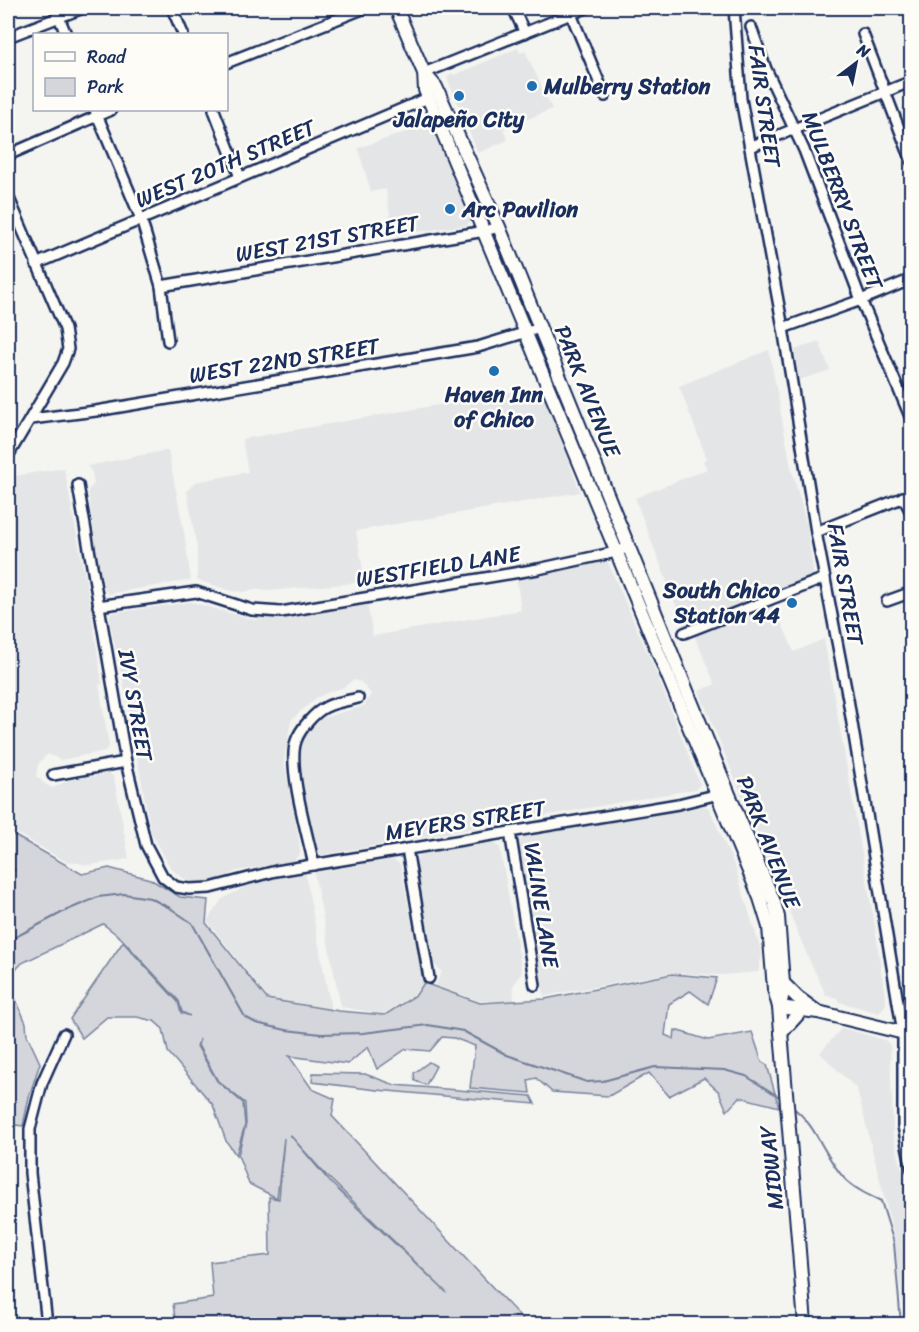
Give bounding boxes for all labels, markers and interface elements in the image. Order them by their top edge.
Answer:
legend [33,33,228,111]
north arrow [826,33,886,93]
text: N [850,35,877,66]
text: Road [87,41,127,73]
street label: FAIR STREET [737,42,793,171]
place label: Mulberry Station [543,67,711,106]
text: Park [87,71,124,103]
marker: Mulberry Station [525,79,539,93]
marker: Jalapeño City [452,89,466,103]
place label: Jalapeño City [392,100,525,139]
street label: MULBERRY STREET [790,105,895,297]
street label: WEST 20TH STREET [129,107,322,219]
place label: Arc Pavilion [461,190,578,229]
marker: Arc Pavilion [443,202,457,216]
street label: WEST 21ST STREET [232,203,423,274]
street label: PARK AVENUE [543,319,632,465]
street label: WEST 22ND STREET [186,326,383,395]
marker: Haven Inn of Chico [487,364,501,378]
place label: Haven Inn of Chico [444,375,543,439]
street label: FAIR STREET [816,520,876,649]
street label: WESTFIELD LANE [353,534,525,599]
place label: South Chico Station 44 [662,571,781,635]
marker: South Chico Station 44 [785,596,799,610]
street label: IVY STREET [106,645,165,765]
street label: PARK AVENUE [725,770,812,916]
street label: MEYERS STREET [382,788,549,852]
street label: VALINE LANE [512,839,571,973]
street label: MIDWAY [748,1122,795,1212]

